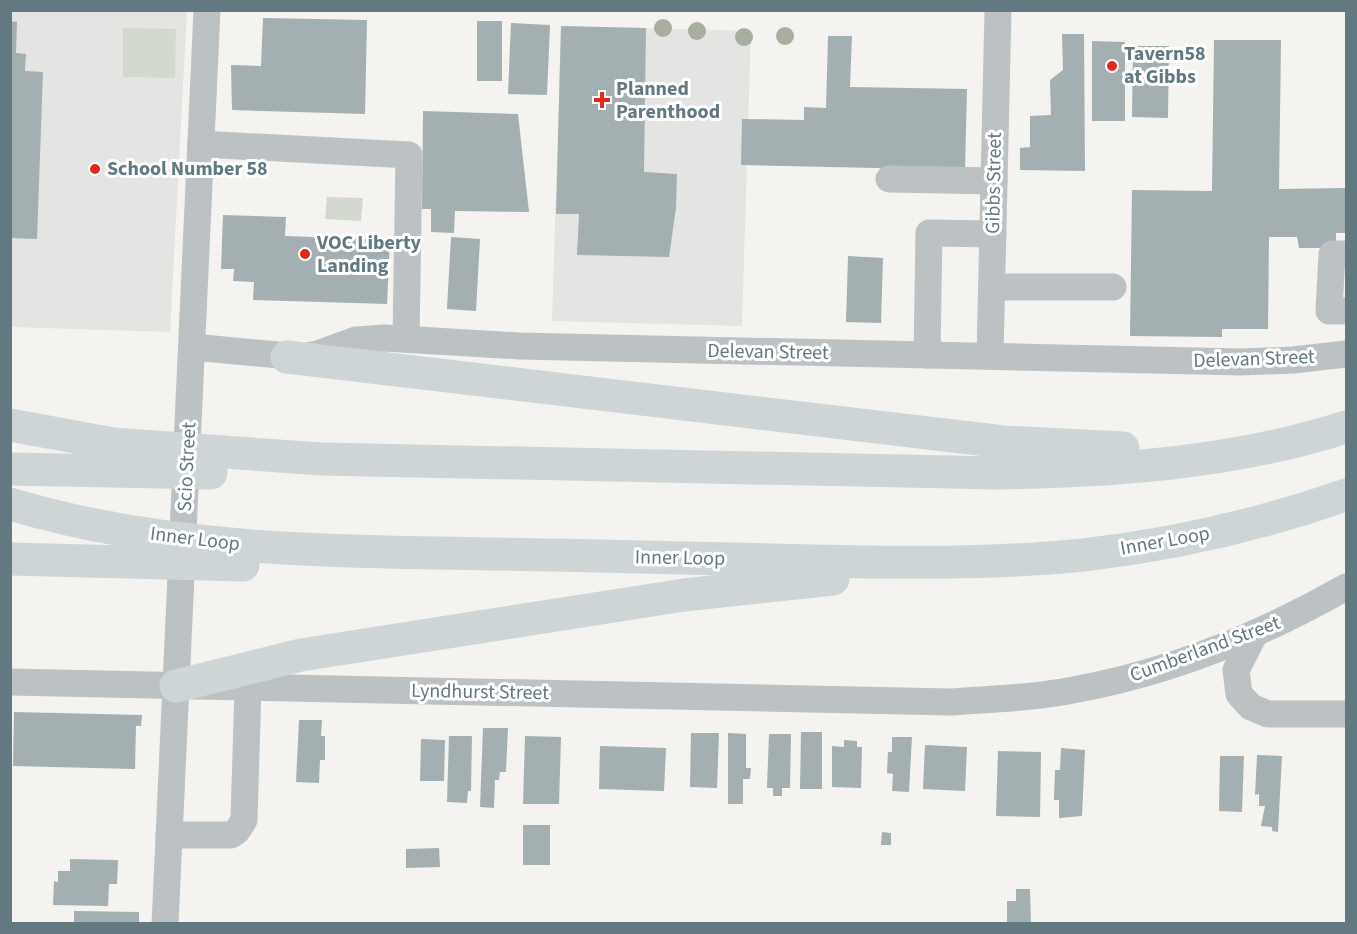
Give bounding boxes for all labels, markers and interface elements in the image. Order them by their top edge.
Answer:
place label: Tavern58 at Gibbs [1124,40,1206,91]
marker: Tavern58 at Gibbs [1105,59,1119,73]
place label: Planned Parenthood [616,75,720,126]
marker: Planned Parenthood [593,91,611,109]
street label: Gibbs Street [979,132,1009,234]
place label: School Number 58 [107,155,268,183]
marker: School Number 58 [88,162,102,176]
place label: VOC Liberty Landing [316,229,422,280]
marker: VOC Liberty Landing [298,247,312,261]
street label: Delevan Street [707,337,829,367]
street label: Delevan Street [1193,343,1315,375]
street label: Scio Street [171,421,203,513]
street label: Inner Loop [1118,519,1212,563]
street label: Inner Loop [148,520,242,558]
street label: Inner Loop [635,543,725,573]
street label: Cumberland Street [1126,609,1284,689]
street label: Lyndhurst Street [411,677,549,707]

